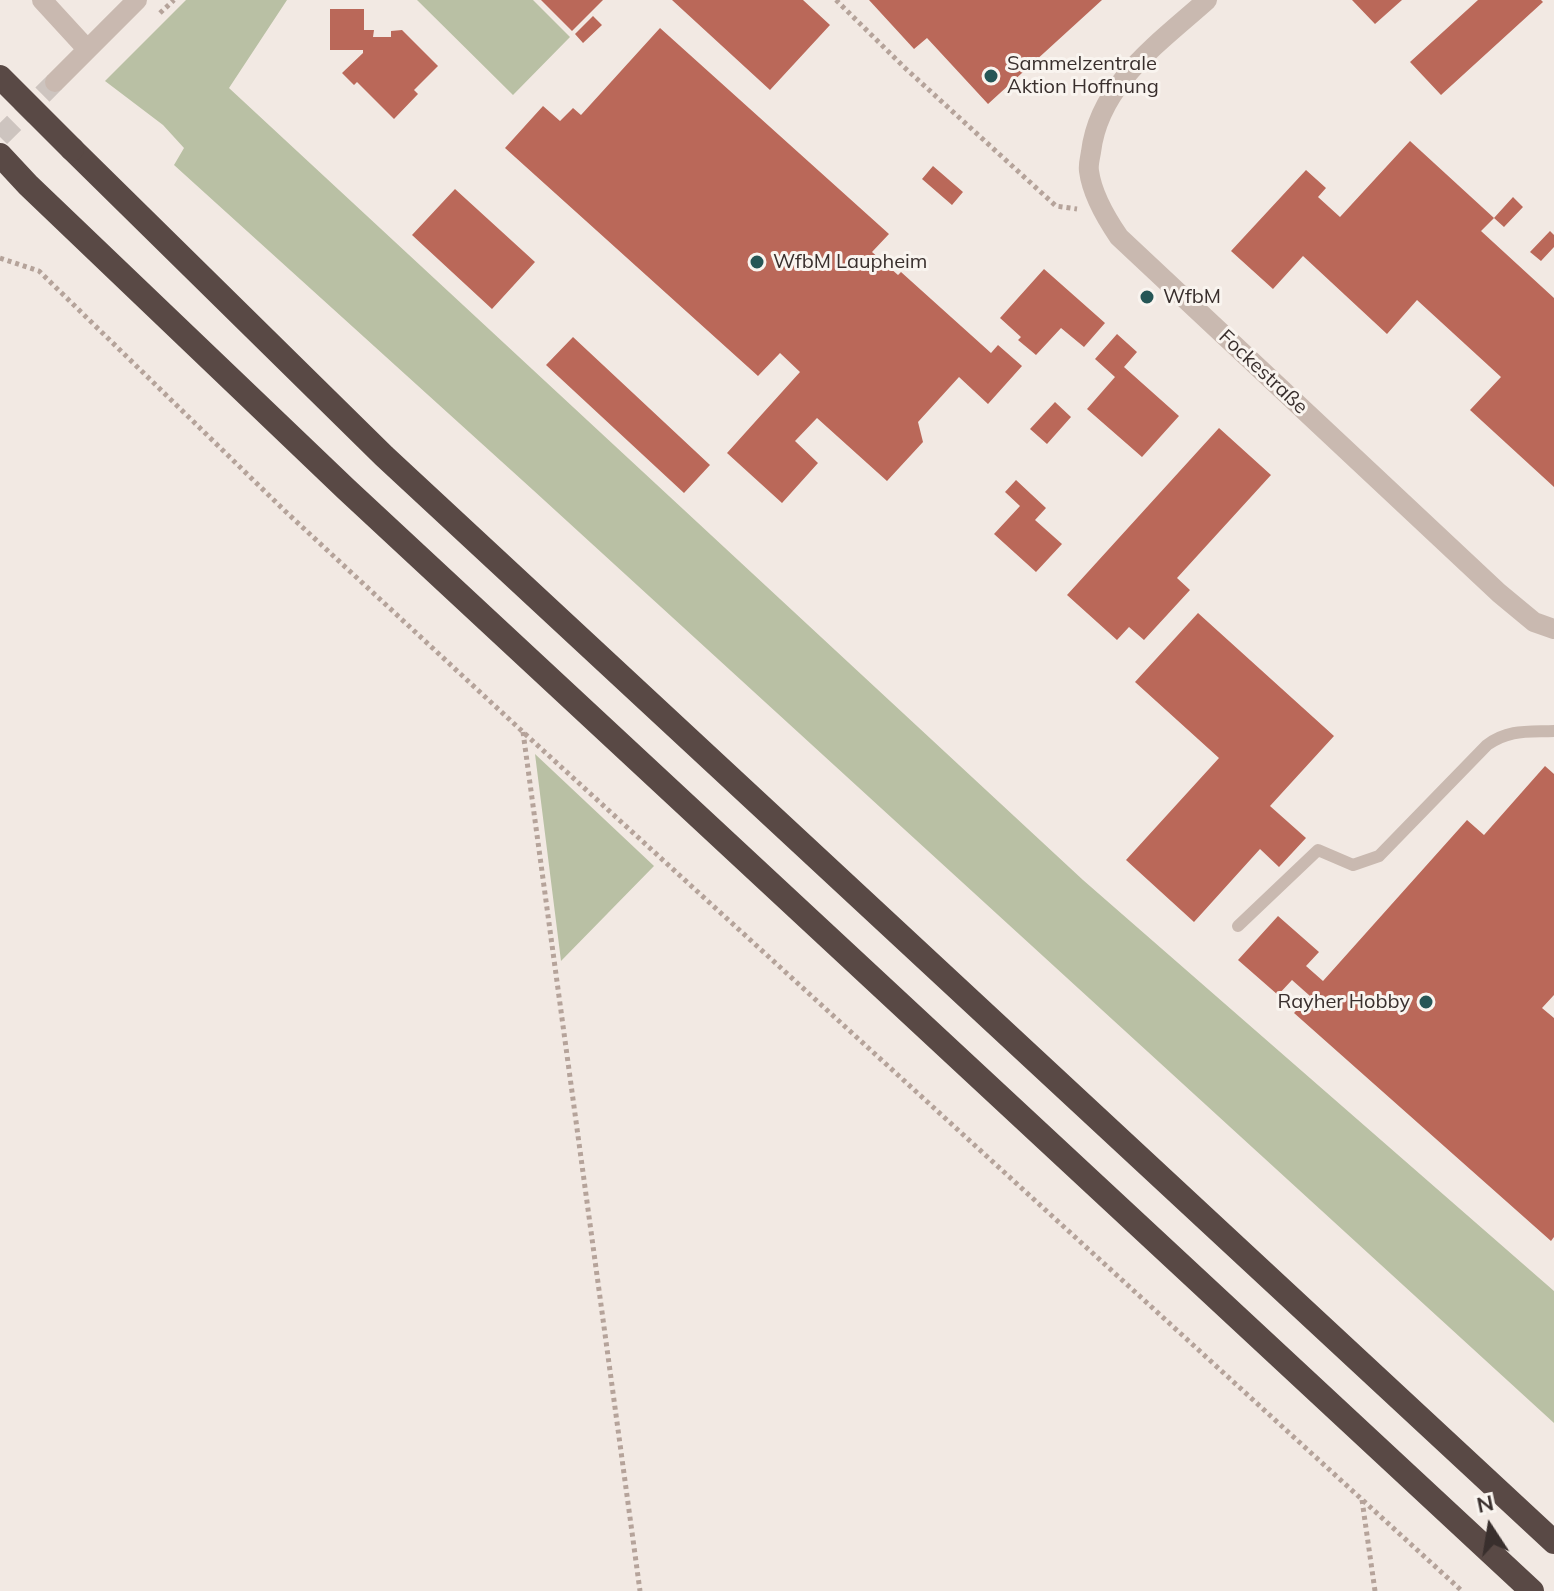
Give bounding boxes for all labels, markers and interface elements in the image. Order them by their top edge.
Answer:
place label: Sammelzentrale Aktion Hoffnung [1007,52,1159,99]
marker: Sammelzentrale Aktion Hoffnung [982,67,1000,85]
place label: WfbM Laupheim [773,250,927,274]
marker: WfbM Laupheim [748,253,766,271]
place label: WfbM [1163,285,1221,309]
marker: WfbM [1138,288,1156,306]
street label: Fockestraße [1214,325,1312,419]
place label: Rayher Hobby [1277,990,1410,1014]
marker: Rayher Hobby [1417,993,1435,1011]
north arrow [1450,1487,1530,1567]
text: N [1474,1488,1496,1519]

